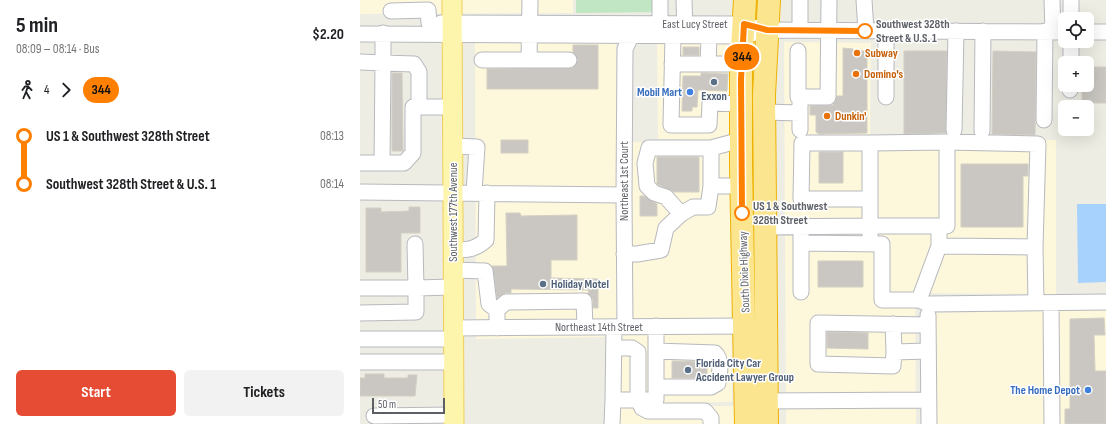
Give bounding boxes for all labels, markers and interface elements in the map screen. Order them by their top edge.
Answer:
text: 5 min [16,12,58,39]
map controls [1058,12,1094,136]
button: locate [1058,12,1094,48]
street label: East Lucy Street [662,17,728,32]
place label: Southwest 328th Street & U.S. 1 [876,17,950,46]
marker: Southwest 328th Street & U.S. 1 [857,23,873,39]
text: $2.20 [312,25,344,44]
text: 08:09 – 08:14 · Bus [16,41,99,57]
line badge: 344 [719,44,765,70]
place label: Subway [865,46,898,61]
text: 344 [732,48,752,65]
marker: Subway [852,48,862,58]
button: + [1058,56,1094,92]
place label: Domino's [864,67,904,82]
marker: Domino's [851,69,861,79]
marker: Exxon [709,77,719,87]
icon: walk [16,79,38,101]
icon: forward [55,79,77,101]
text: 344 [91,81,111,98]
text: 4 [44,82,49,98]
place label: Mobil Mart [637,85,682,100]
marker: Mobil Mart [685,87,695,97]
place label: Exxon [701,89,727,104]
button: − [1058,100,1094,136]
place label: Dunkin' [835,109,867,124]
marker: Dunkin' [822,111,832,121]
text: US 1 & Southwest 328th Street [46,127,210,146]
text: 08:13 [320,128,344,144]
street label: Northeast 1st Court [617,141,632,221]
street label: Southwest 177th Avenue [446,162,461,262]
text: Southwest 328th Street & U.S. 1 [46,175,216,194]
text: 08:14 [320,176,344,192]
place label: US 1 & Southwest 328th Street [753,199,827,228]
marker: US 1 & Southwest 328th Street [734,205,750,221]
street label: South Dixie Highway [736,231,753,313]
place label: Holiday Motel [551,277,609,292]
marker: Holiday Motel [538,279,548,289]
street label: Northeast 14th Street [555,320,643,335]
place label: Florida City Car Accident Lawyer Group [695,356,794,385]
marker: Florida City Car Accident Lawyer Group [683,365,693,375]
button: Start [16,370,176,416]
button: Tickets [184,370,344,416]
place label: The Home Depot [1010,383,1080,398]
marker: The Home Depot [1083,385,1093,395]
scale bar [372,396,445,415]
text: 50 m [378,398,396,411]

